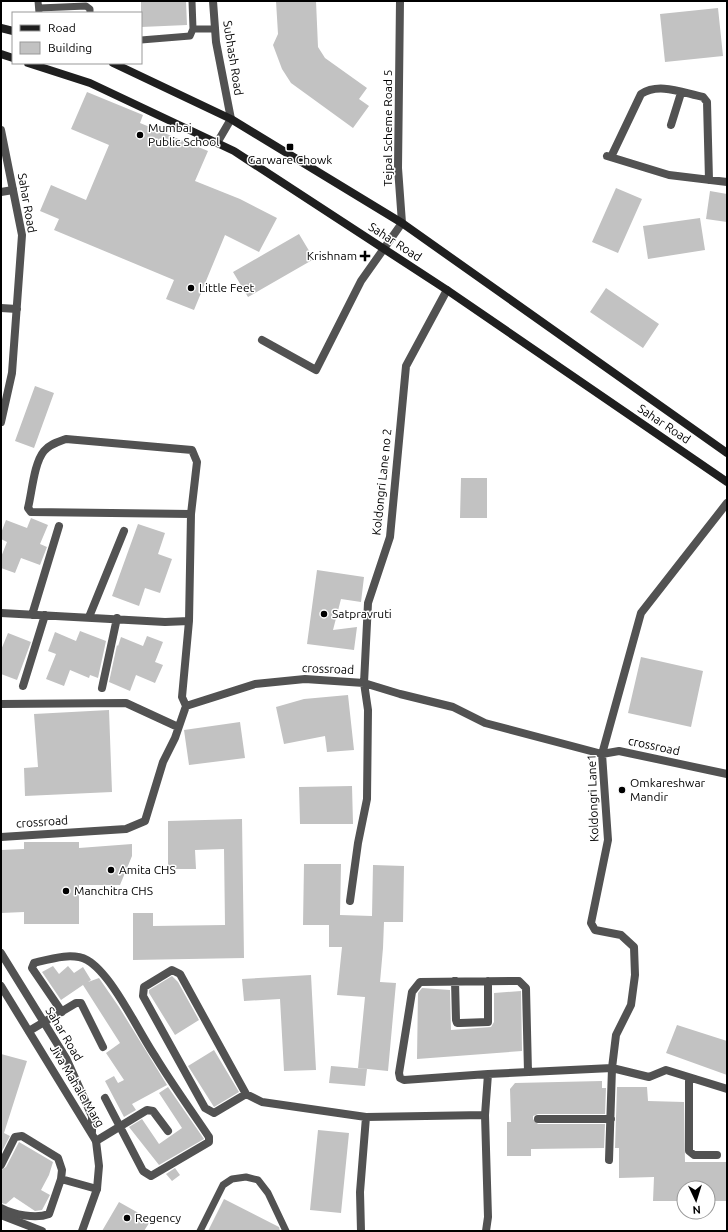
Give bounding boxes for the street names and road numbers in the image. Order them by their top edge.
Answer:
street label: Subhash Road [221,20,246,96]
street label: Tejpal Scheme Road 5 [381,70,394,186]
street label: Sahar Road [16,172,39,234]
street label: Sahar Road [366,220,424,263]
street label: Sahar Road [636,401,693,446]
street label: Koldongri Lane no 2 [369,428,394,536]
street label: crossroad [302,661,354,676]
street label: crossroad [627,734,681,757]
street label: Koldongri Lane1 [584,754,601,842]
street label: crossroad [15,813,69,830]
street label: Sahar Road [43,1004,86,1063]
street label: Jiva Mahale Marg [48,1042,107,1129]

